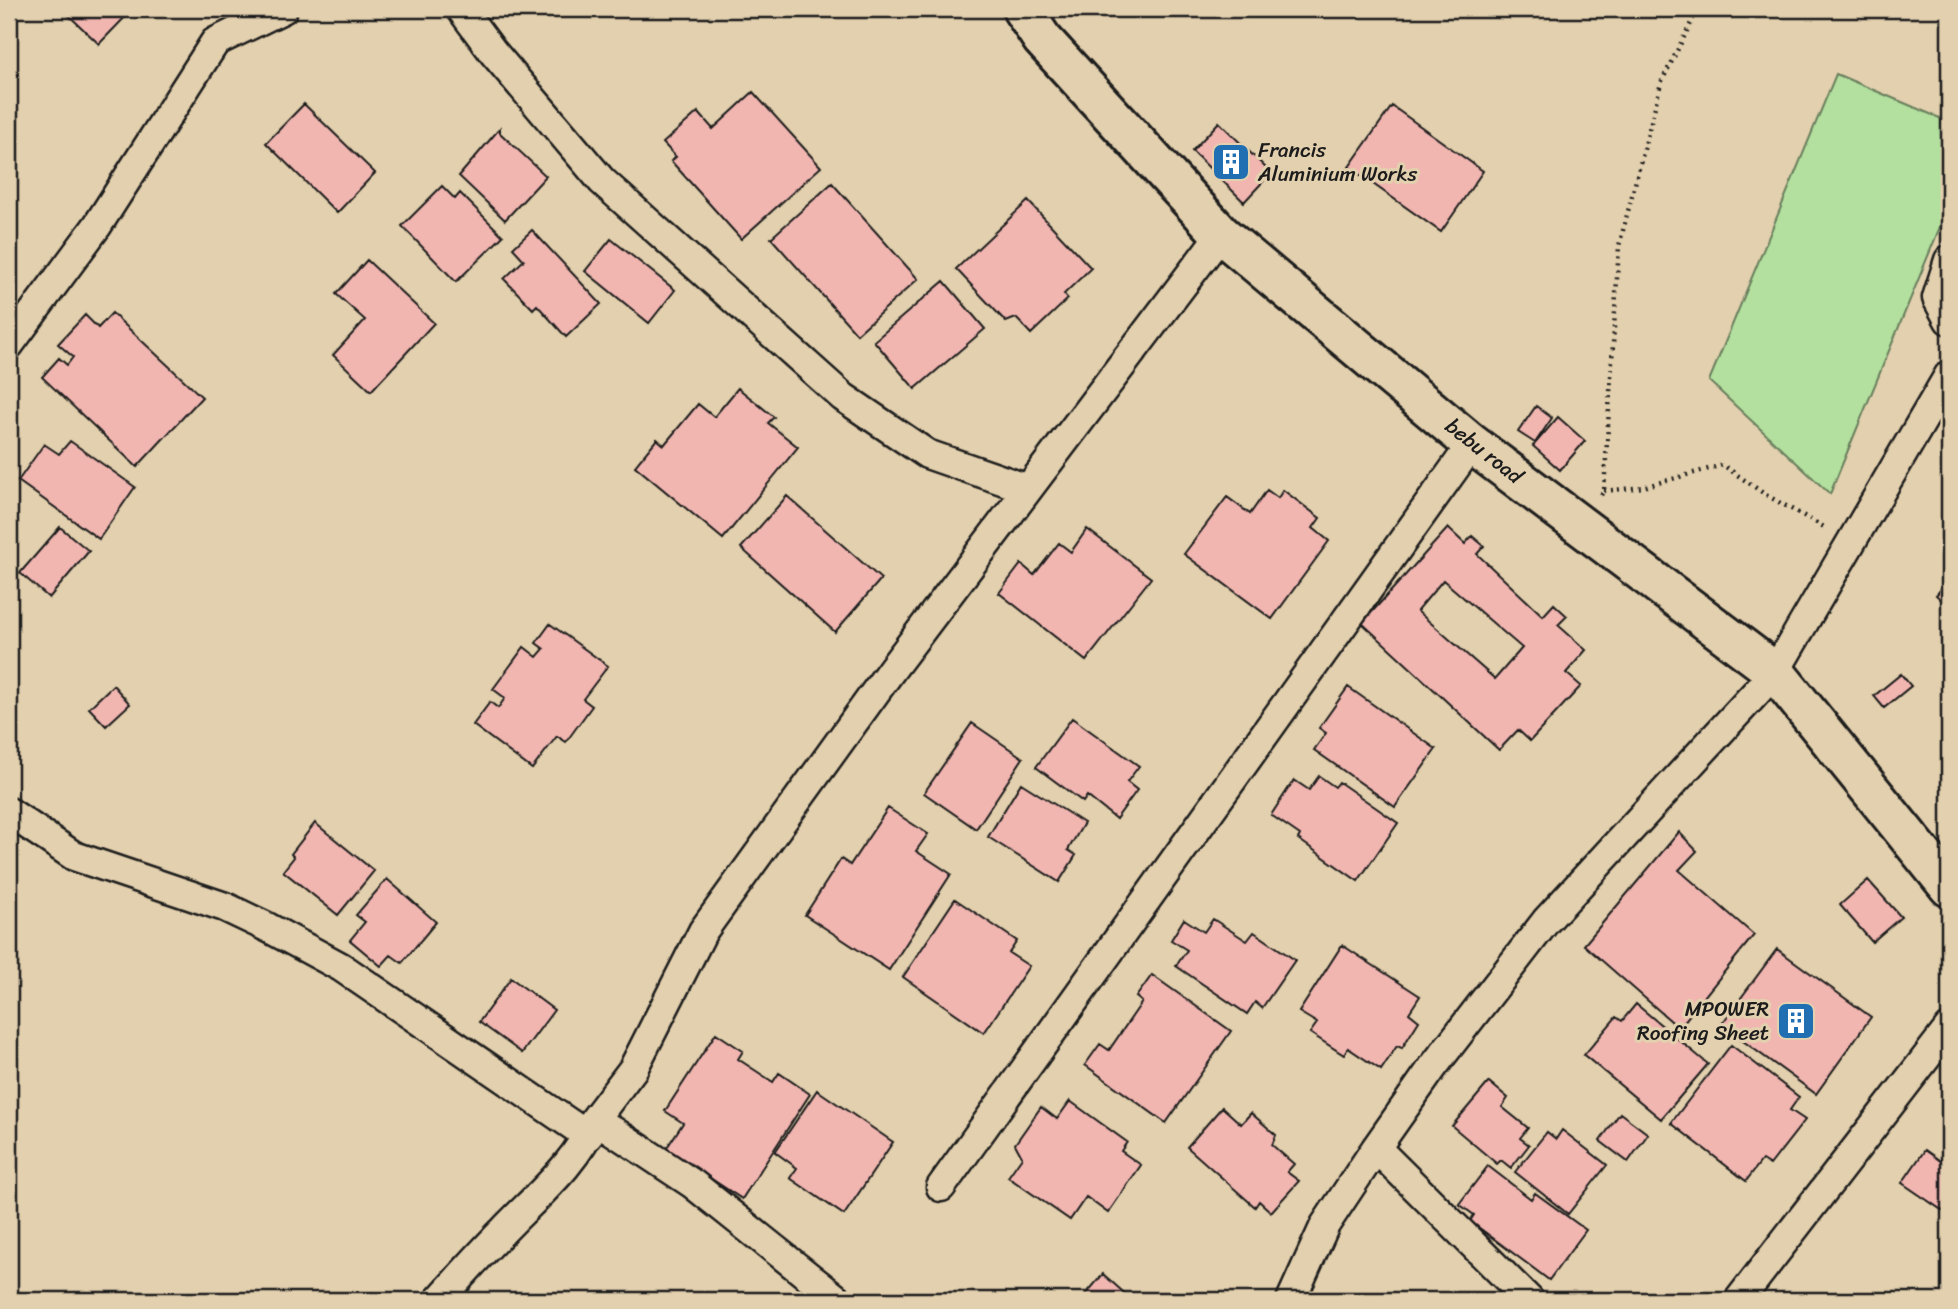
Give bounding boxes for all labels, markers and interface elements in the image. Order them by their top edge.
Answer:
place label: Francis Aluminium Works [1257,131,1418,193]
building icon: Francis Aluminium Works [1210,141,1252,183]
street label: bebu road [1436,408,1533,495]
place label: MPOWER Roofing Sheet [1637,990,1769,1052]
building icon: MPOWER Roofing Sheet [1775,1000,1817,1042]

